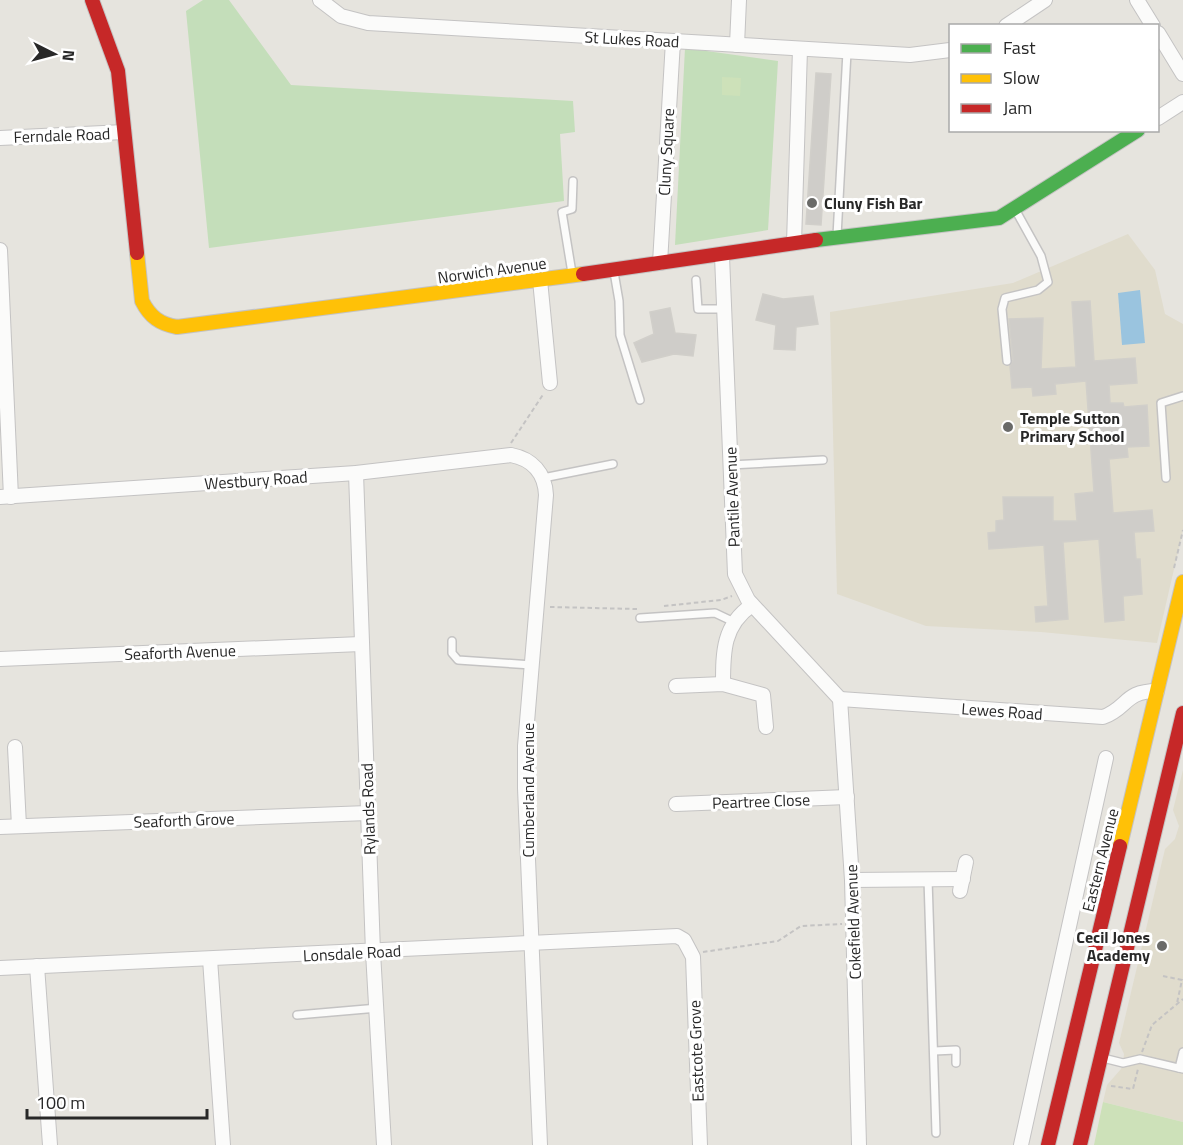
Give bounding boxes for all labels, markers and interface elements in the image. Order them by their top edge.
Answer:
north arrow [24,24,84,84]
legend [949,24,1159,132]
street label: St Lukes Road [584,25,680,53]
text: Fast [1003,34,1036,61]
text: N [56,49,81,62]
text: Slow [1003,64,1040,91]
text: Jam [1003,94,1032,121]
street label: Cluny Square [652,108,680,196]
street label: Ferndale Road [13,121,111,149]
place label: Cluny Fish Bar [824,191,923,215]
marker: Cluny Fish Bar [805,196,819,210]
street label: Norwich Avenue [436,250,548,290]
place label: Temple Sutton Primary School [1020,406,1125,448]
marker: Temple Sutton Primary School [1001,420,1015,434]
street label: Pantile Avenue [718,446,746,548]
street label: Westbury Road [204,464,308,496]
street label: Seaforth Avenue [124,638,236,666]
street label: Lewes Road [961,696,1043,726]
street label: Cumberland Avenue [516,723,540,857]
street label: Rylands Road [354,763,382,855]
street label: Peartree Close [712,787,810,815]
street label: Seaforth Grove [133,806,235,834]
street label: Eastern Avenue [1076,806,1124,914]
street label: Cokefield Avenue [839,864,867,980]
place label: Cecil Jones Academy [1076,925,1150,967]
street label: Lonsdale Road [302,938,402,968]
marker: Cecil Jones Academy [1155,939,1169,953]
street label: Eastcote Grove [682,1000,710,1102]
scale bar [27,1082,207,1120]
text: 100 m [36,1089,85,1116]

